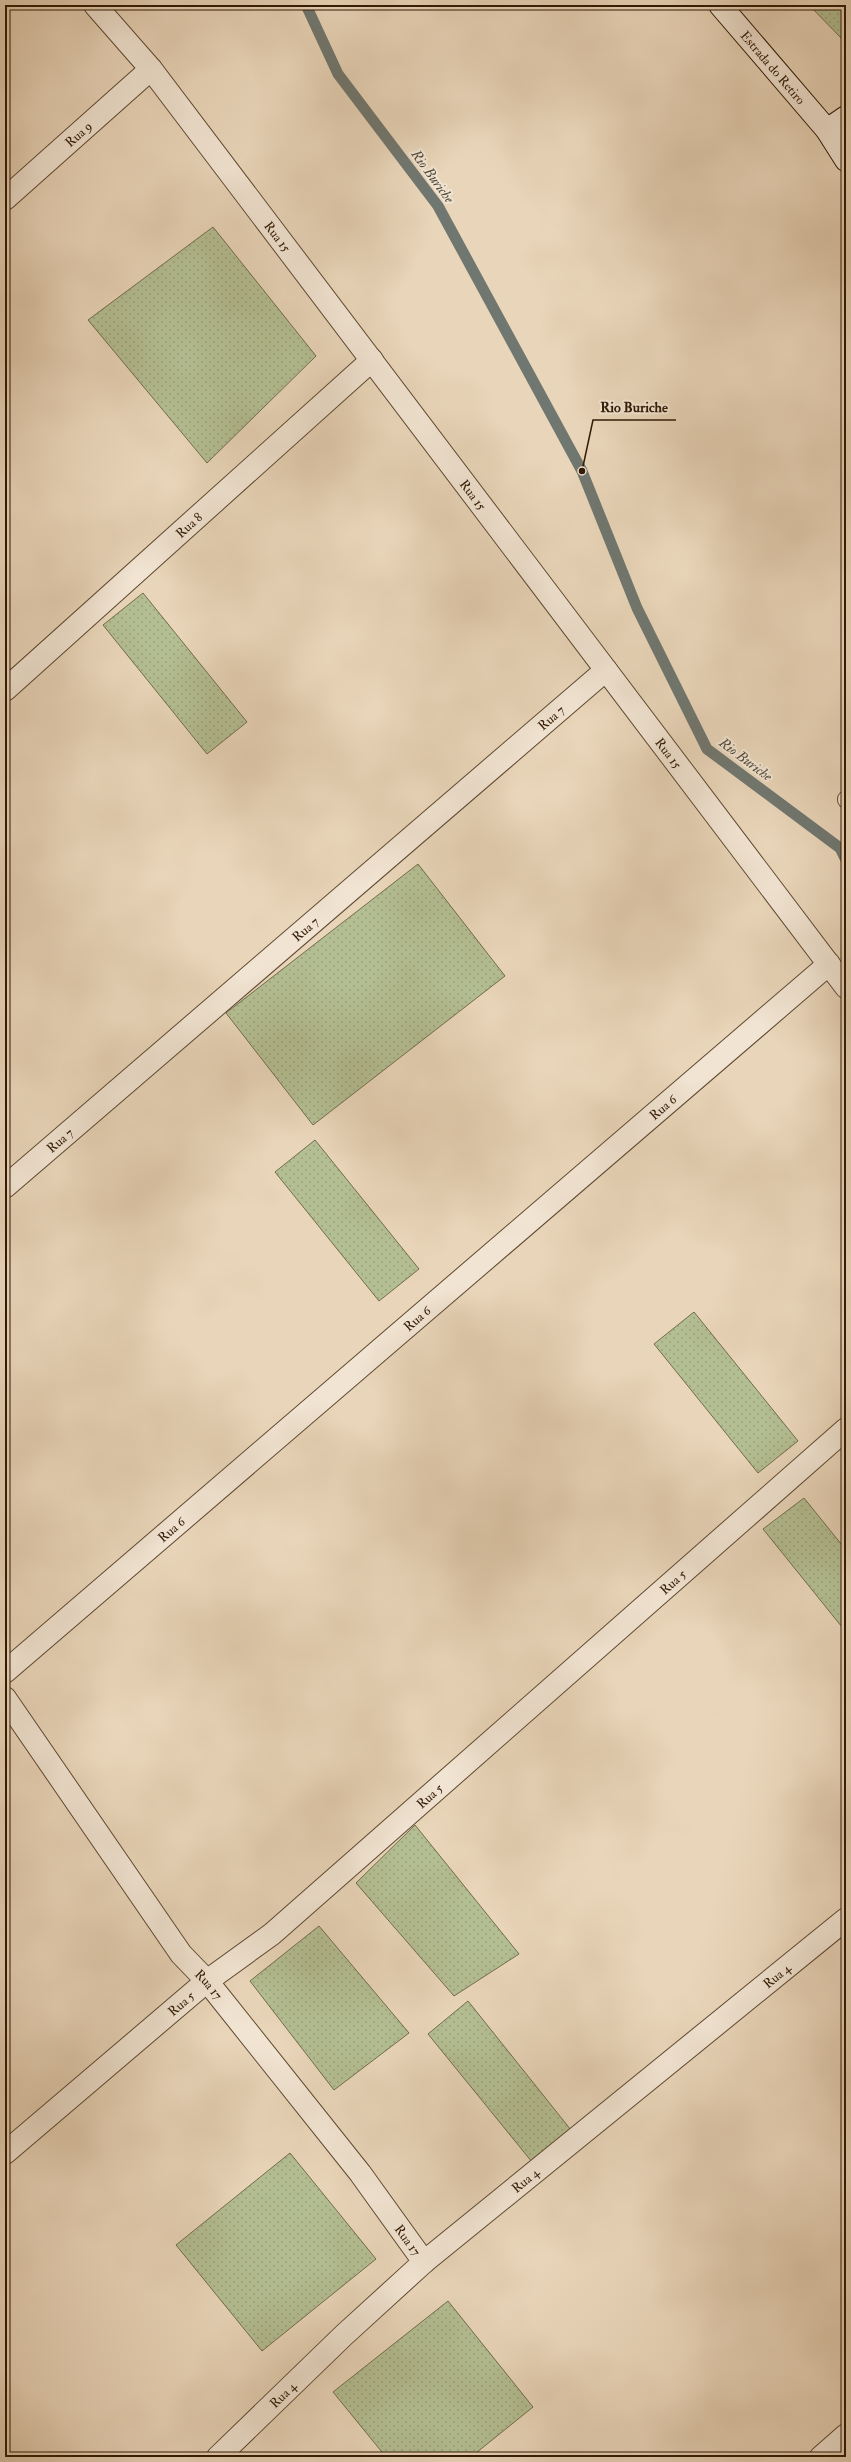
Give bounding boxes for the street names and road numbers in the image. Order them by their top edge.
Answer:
street label: Estrada do Retiro [737,28,808,108]
street label: Rua 9 [62,118,96,151]
street label: Rua 15 [260,218,294,256]
street label: Rua 15 [456,477,489,514]
street label: Rua 8 [173,510,206,542]
street label: Rua 7 [535,702,568,734]
street label: Rua 15 [651,735,685,772]
street label: Rua 7 [289,914,322,945]
street label: Rua 6 [646,1091,681,1124]
street label: Rua 7 [44,1125,77,1157]
street label: Rua 6 [401,1302,435,1335]
street label: Rua 6 [155,1513,190,1546]
street label: Rua 5 [657,1566,690,1598]
street label: Rua 5 [413,1780,447,1812]
street label: Rua 4 [760,1960,795,1992]
street label: Rua 17 [191,1966,226,2003]
street label: Rua 5 [165,1988,198,2020]
street label: Rua 4 [509,2164,544,2197]
street label: Rua 17 [391,2222,424,2259]
street label: Rua 4 [267,2378,301,2412]

